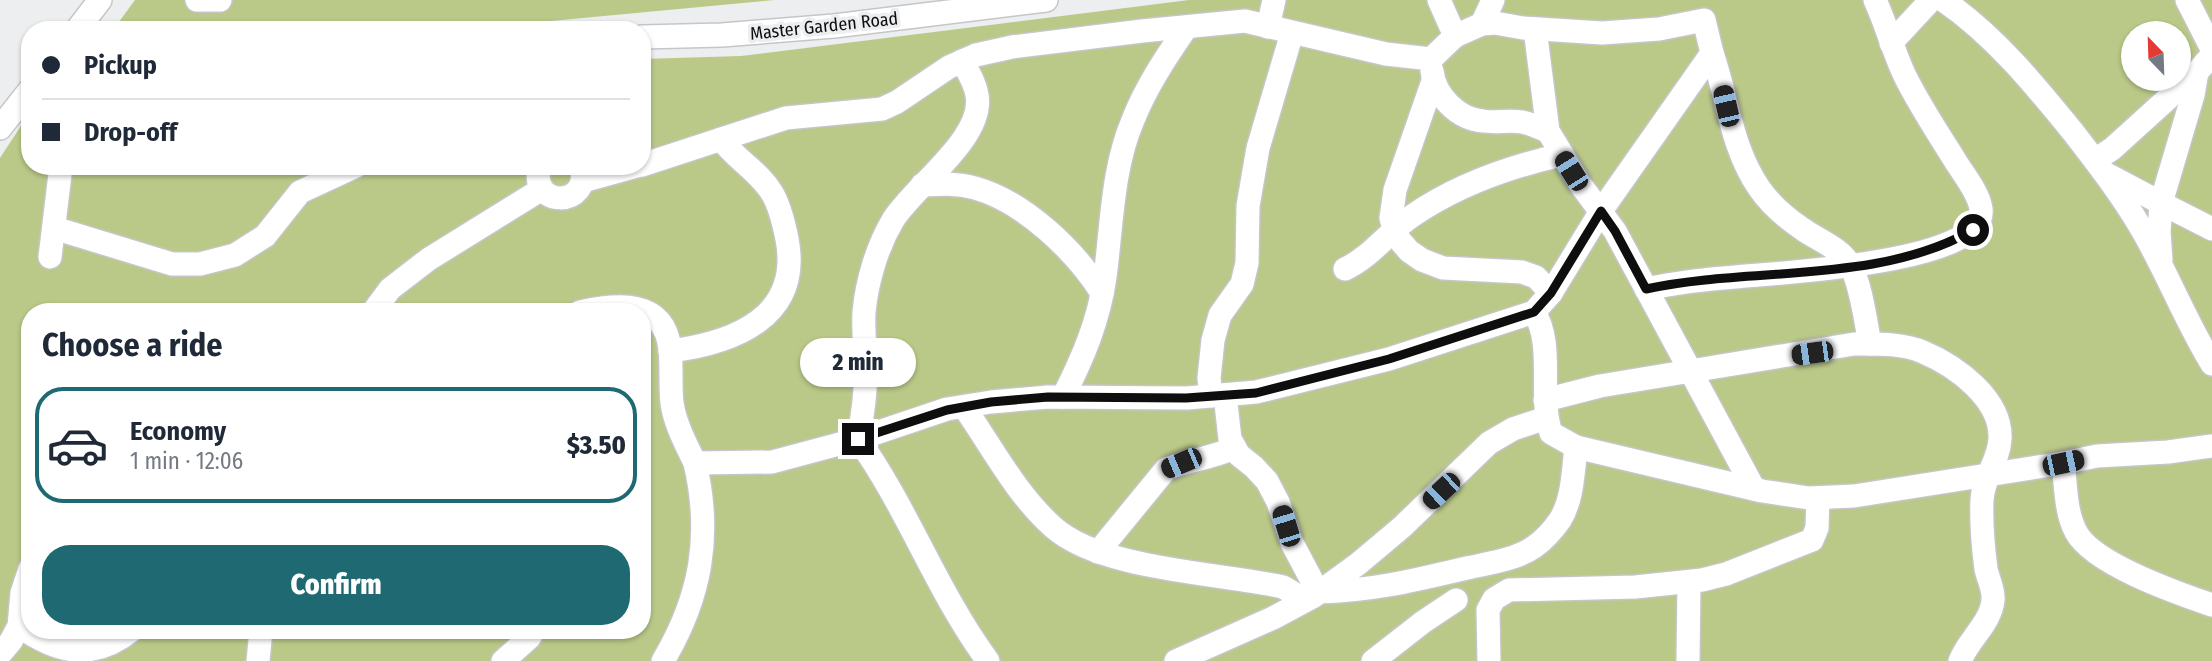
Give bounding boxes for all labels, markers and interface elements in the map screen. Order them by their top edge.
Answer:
street label: Master Garden Road [749,7,899,45]
north arrow [2121,21,2191,91]
map controls [2121,21,2191,91]
text: Pickup [84,50,157,81]
car [1712,83,1741,129]
text: Drop-off [84,117,177,148]
car [1551,148,1592,194]
route start [1957,214,1989,246]
text: Choose a ride [42,326,223,364]
callout: 2 min [800,338,916,386]
car [1790,340,1835,366]
text: 2 min [833,348,883,376]
icon: car [46,414,109,477]
text: Economy [130,416,226,447]
route end [842,423,874,455]
text: $3.50 [567,430,626,461]
car [1158,445,1205,481]
text: 1 min · 12:06 [130,447,243,475]
car [2041,448,2086,478]
car [1419,469,1464,513]
car [1270,503,1303,549]
button: Confirm [42,545,630,625]

